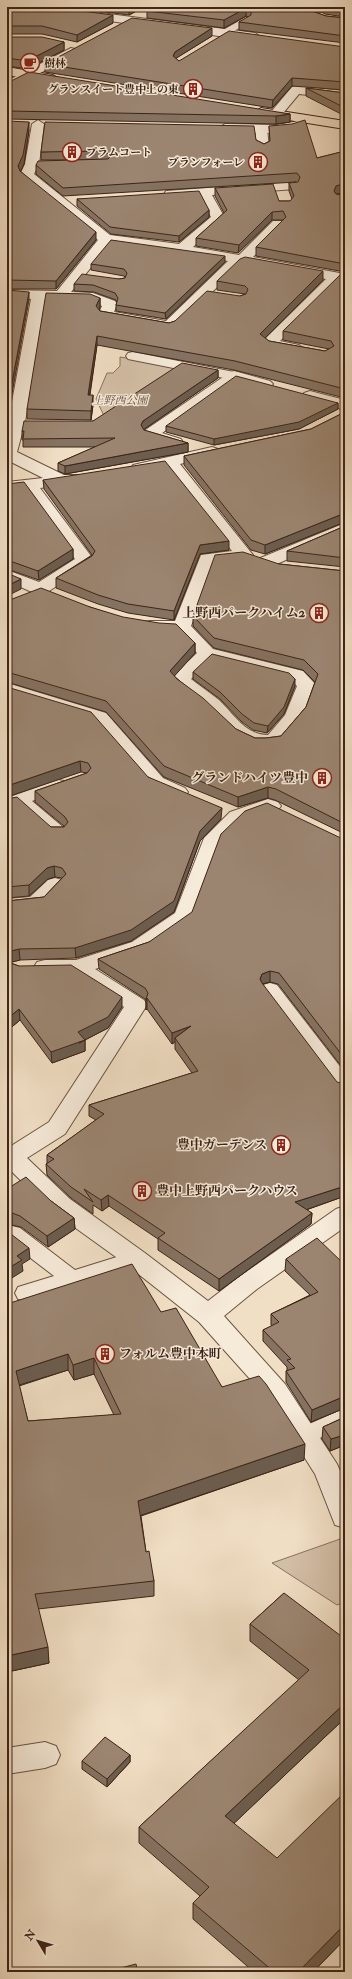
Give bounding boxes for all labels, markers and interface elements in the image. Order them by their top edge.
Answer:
cafe icon: 樹林 [19,52,41,74]
place label: 樹林 [44,57,66,70]
building icon: グランスイート豊中上の東 [182,78,204,100]
place label: グランスイート豊中上の東 [48,83,179,96]
building icon: プラムコート [61,141,83,163]
place label: プラムコート [86,146,152,159]
building icon: ブランフォーレ [247,151,269,173]
place label: ブランフォーレ [168,156,244,169]
park label: 上野西公園 [93,394,149,407]
building icon: 上野西パークハイム2 [308,602,330,624]
place label: 上野西パークハイム2 [182,605,305,621]
building icon: グランドハイツ豊中 [311,767,333,789]
place label: グランドハイツ豊中 [191,770,308,786]
building icon: 豊中ガーデンス [270,1134,292,1156]
place label: 豊中ガーデンス [177,1137,267,1153]
building icon: 豊中上野西パークハウス [131,1180,153,1202]
place label: 豊中上野西パークハウス [156,1183,298,1199]
building icon: フォルム豊中本町 [94,1343,116,1365]
place label: フォルム豊中本町 [119,1346,222,1362]
north arrow [18,1921,58,1961]
text: N [22,1926,39,1944]

